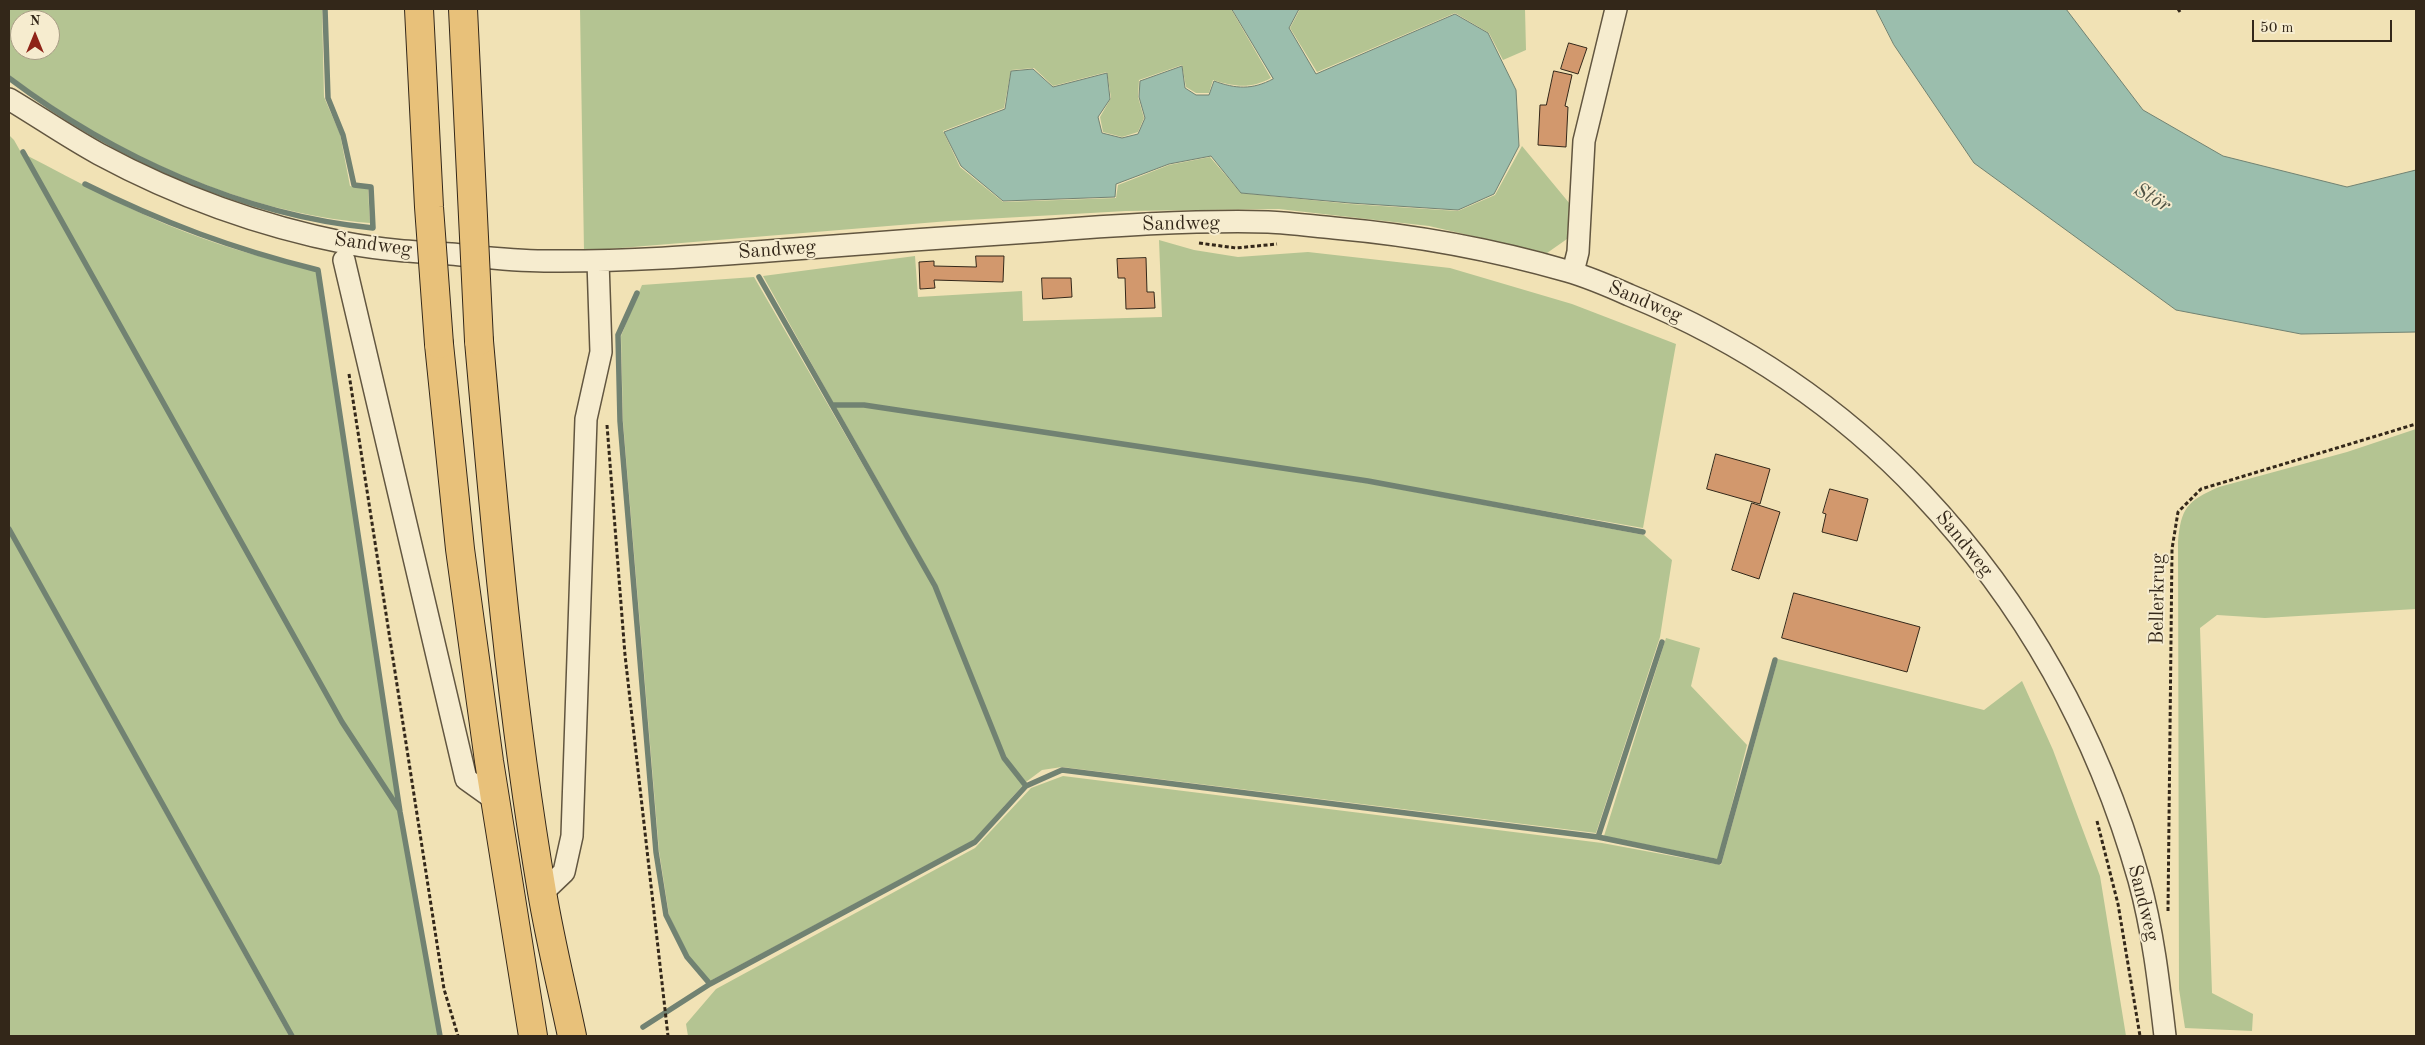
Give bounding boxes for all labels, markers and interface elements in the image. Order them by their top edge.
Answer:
north arrow [10,10,60,60]
scale bar [2255,10,2395,42]
text: N [30,14,40,28]
text: 50 m [2260,21,2294,36]
water label: Stör [2129,177,2175,219]
street label: Sandweg [1142,211,1220,237]
street label: Sandweg [333,228,413,262]
street label: Sandweg [737,235,817,265]
street label: Sandweg [1604,276,1686,328]
street label: Sandweg [1930,506,1998,582]
street label: Bellerkrug [2145,553,2171,645]
street label: Sandweg [2122,862,2164,944]

